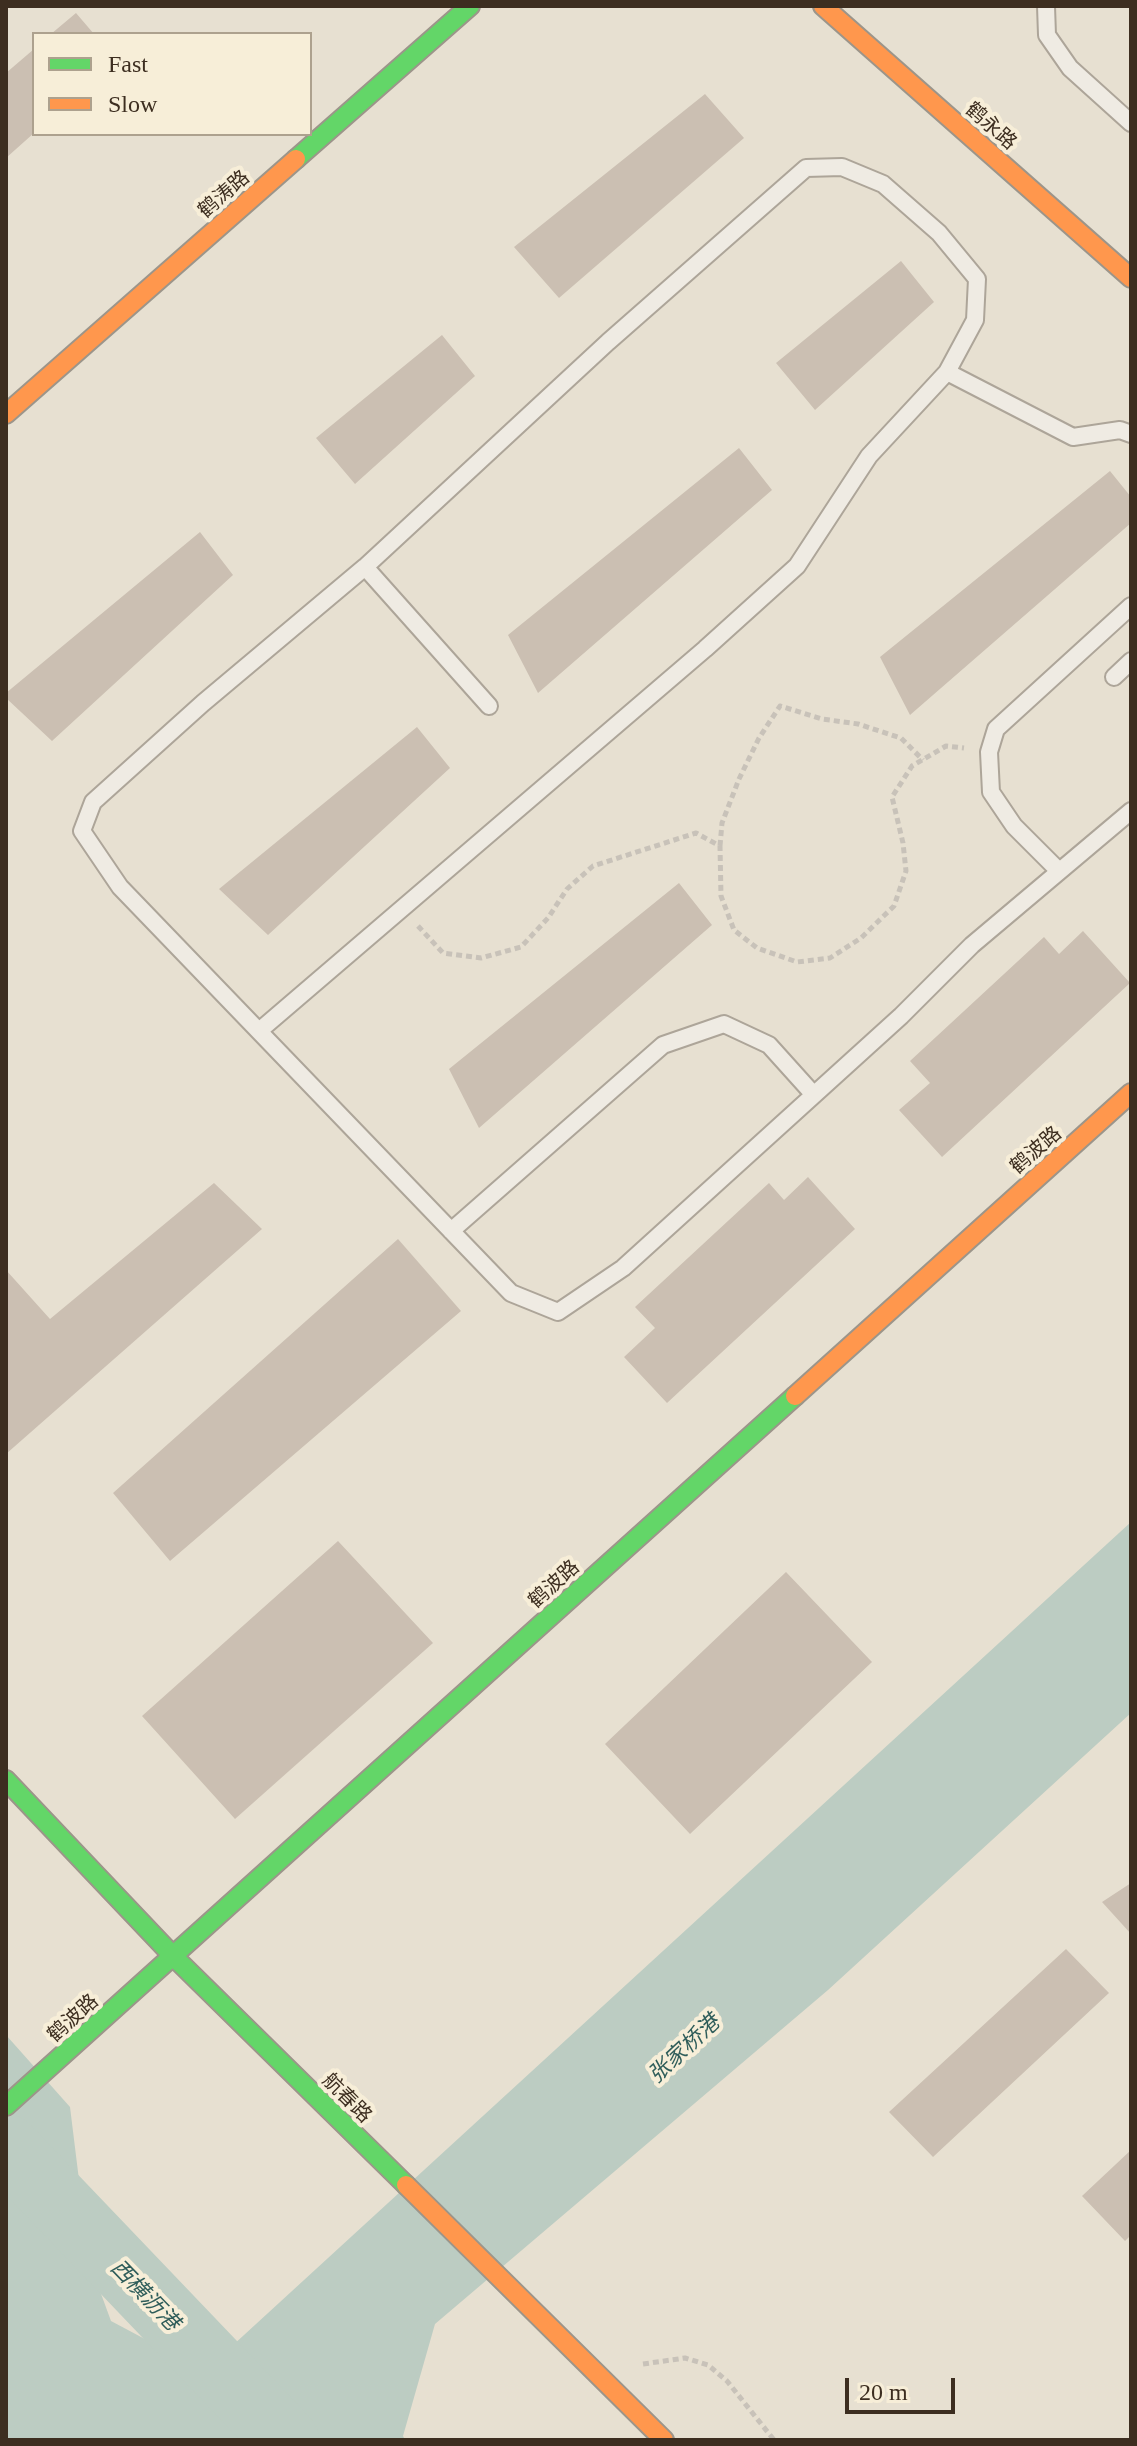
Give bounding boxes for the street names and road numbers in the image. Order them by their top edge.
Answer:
street label: 鹤永路 [961,96,1023,154]
street label: 鹤涛路 [192,164,254,222]
street label: 鹤波路 [1004,1120,1066,1178]
street label: 鹤波路 [523,1554,583,1612]
street label: 鹤波路 [42,1988,102,2046]
street label: 航春路 [318,2067,378,2127]

